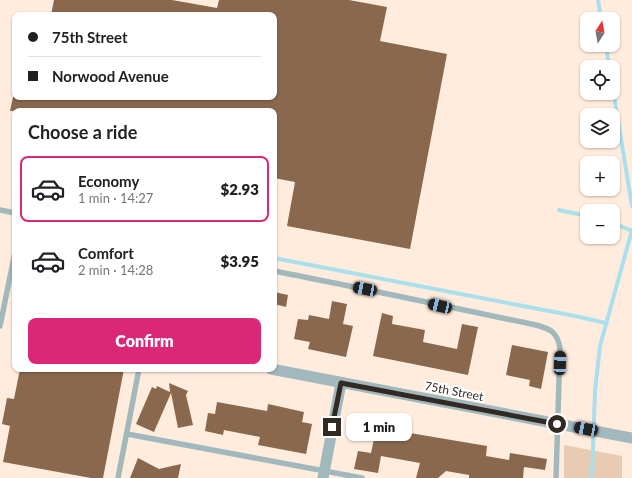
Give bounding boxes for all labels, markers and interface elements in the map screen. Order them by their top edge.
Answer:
north arrow [580,12,620,52]
map controls [580,12,620,244]
text: 75th Street [52,28,127,46]
button: locate [580,60,620,100]
text: Norwood Avenue [52,67,169,85]
button: layers [580,108,620,148]
text: Choose a ride [28,121,137,143]
button: + [580,156,620,196]
icon: car [30,171,66,207]
text: Economy [78,172,139,190]
text: $2.93 [221,180,259,198]
text: 1 min · 14:27 [78,190,153,206]
button: − [580,204,620,244]
icon: car [30,243,66,279]
text: Comfort [78,244,134,262]
text: $3.95 [221,252,259,270]
text: 2 min · 14:28 [78,262,153,278]
car [352,281,378,297]
car [427,297,453,315]
button: Confirm [28,318,261,364]
car [554,351,566,375]
street label: 75th Street [423,378,485,404]
callout: 1 min [346,413,412,441]
route start [548,415,566,433]
route end [323,418,341,436]
text: 1 min [363,419,395,435]
car [573,421,599,437]

